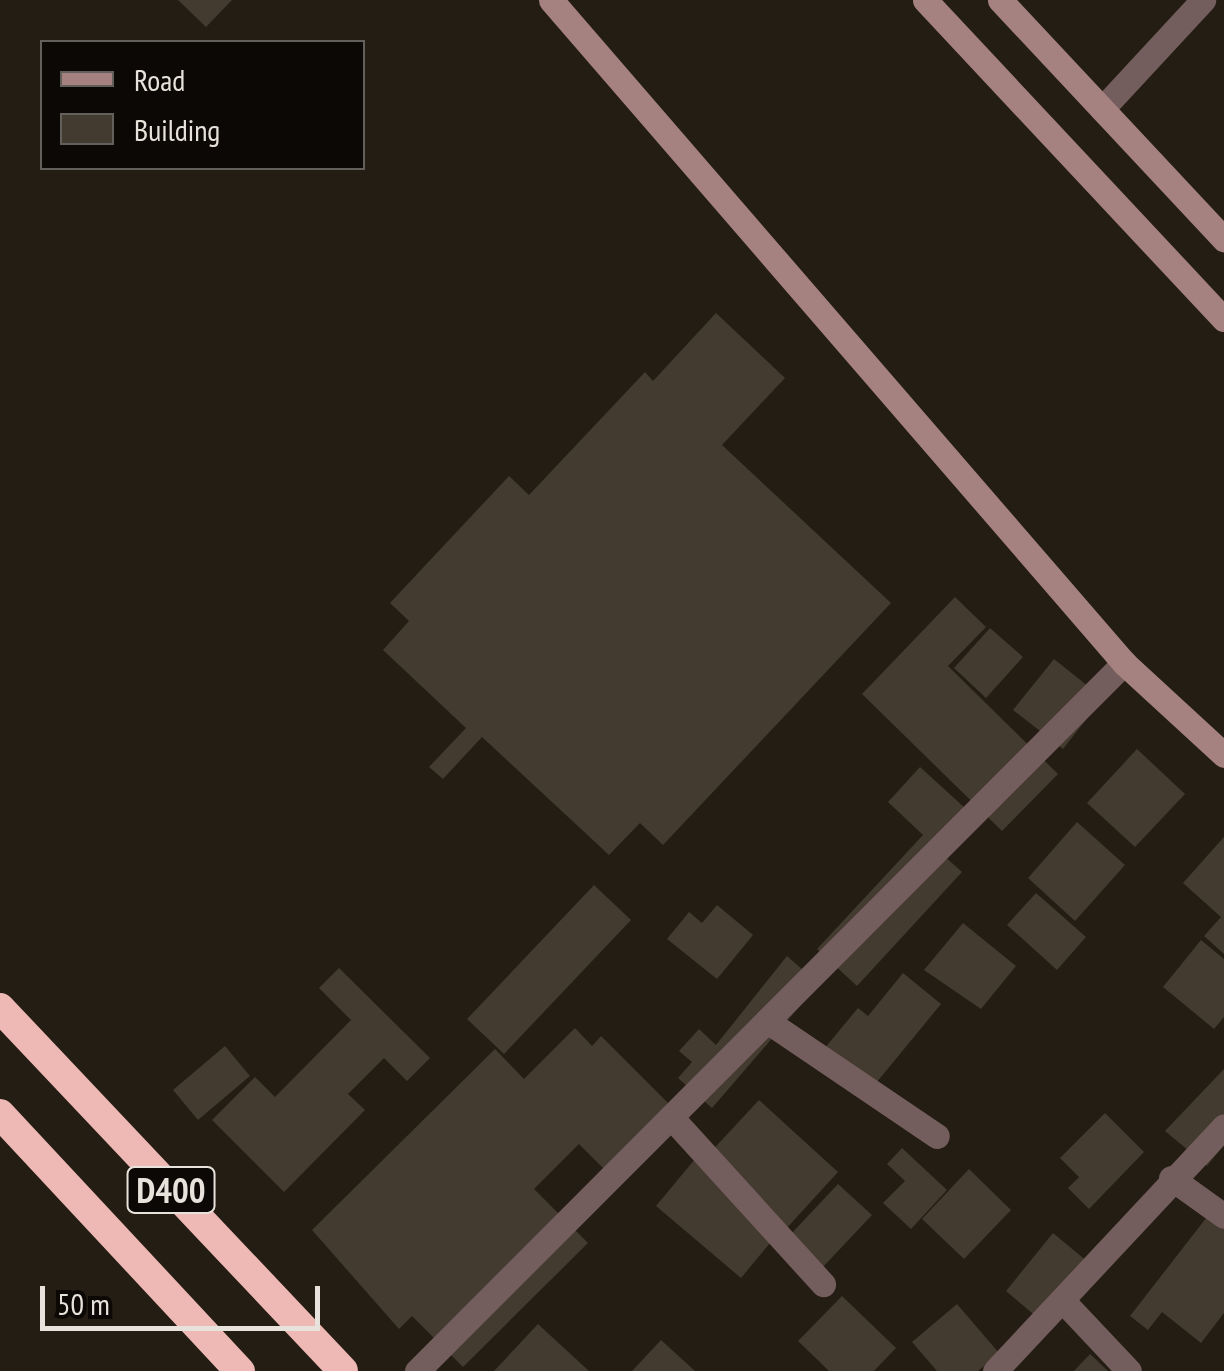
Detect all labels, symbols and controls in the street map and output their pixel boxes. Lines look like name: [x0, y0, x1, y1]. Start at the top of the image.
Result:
legend: [40, 40, 365, 170]
text: Road: [134, 60, 185, 99]
text: Building: [134, 110, 220, 149]
road number: D400: [126, 1160, 216, 1220]
scale bar: [45, 1266, 325, 1328]
text: 50 m: [57, 1284, 110, 1323]

